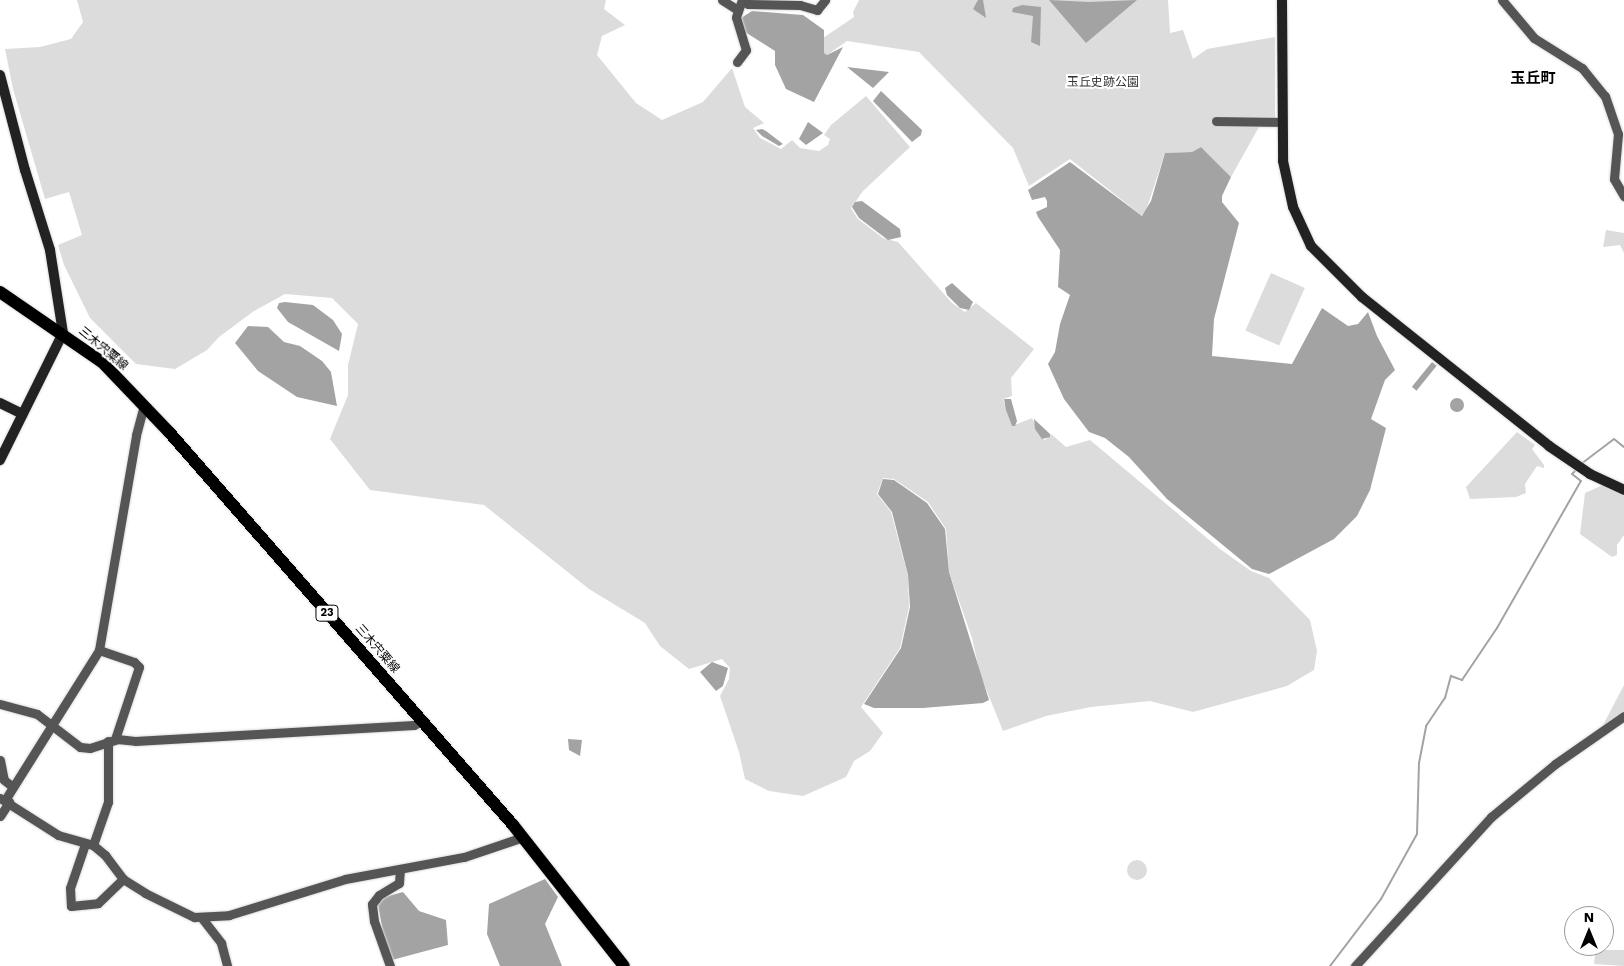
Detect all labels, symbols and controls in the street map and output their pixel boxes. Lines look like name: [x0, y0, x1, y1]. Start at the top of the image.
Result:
district label: 玉丘町: [1511, 70, 1555, 88]
park label: 玉丘史跡公園: [1067, 76, 1139, 90]
street label: 三木宍粟線: [75, 324, 131, 374]
road number: 23: [314, 604, 340, 622]
street label: 三木宍粟線: [352, 622, 402, 676]
north arrow: [1564, 906, 1614, 956]
text: N: [1584, 909, 1594, 925]

